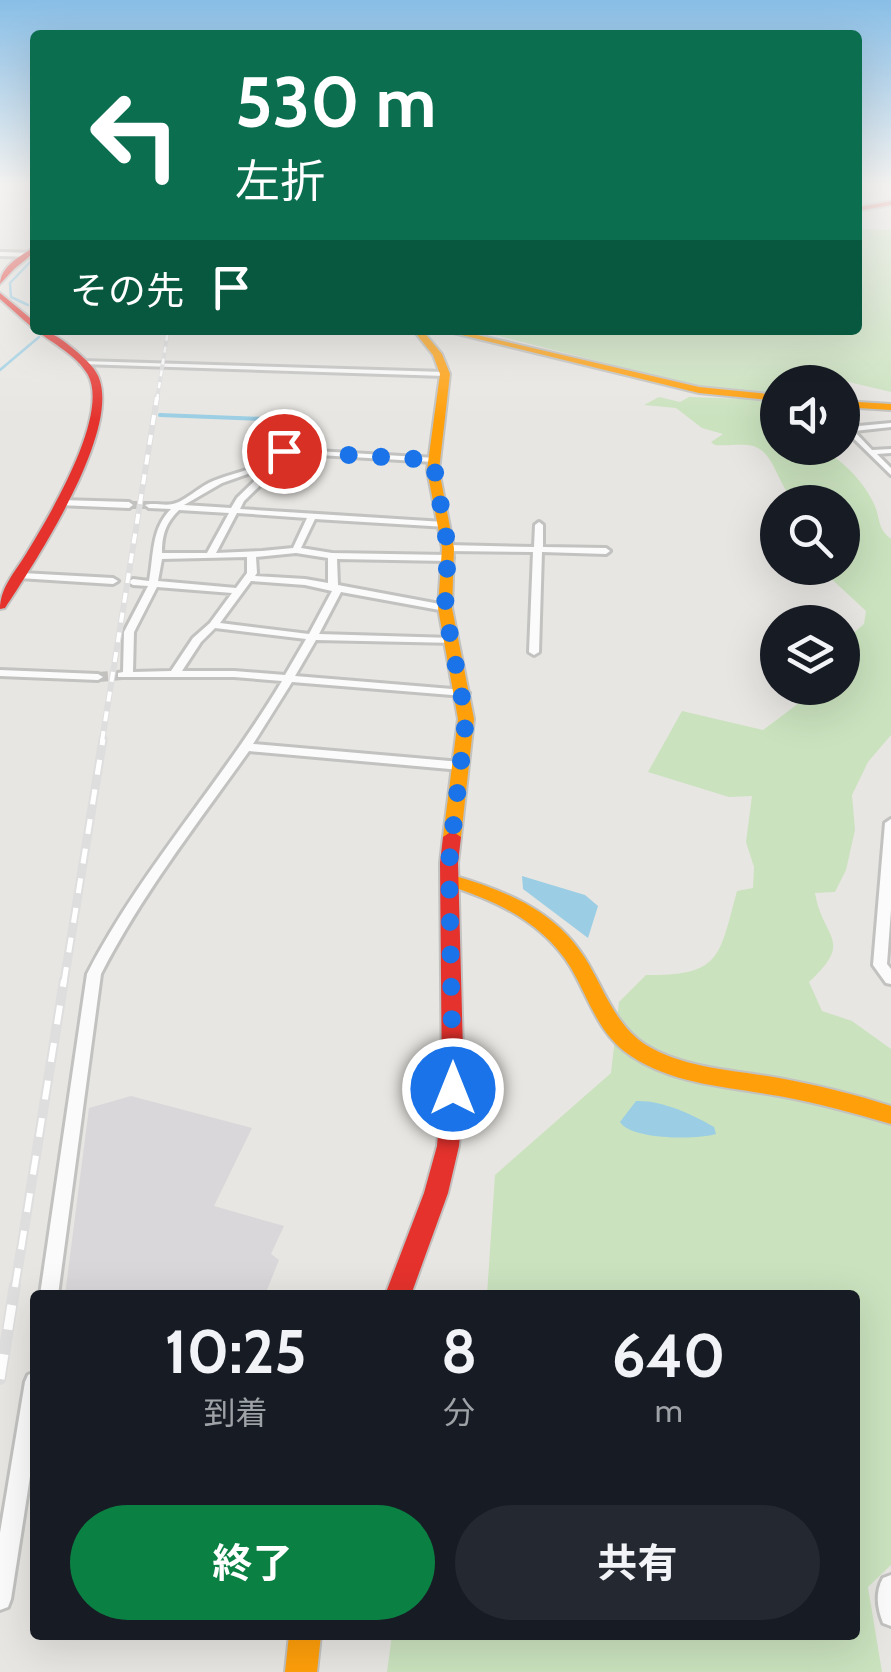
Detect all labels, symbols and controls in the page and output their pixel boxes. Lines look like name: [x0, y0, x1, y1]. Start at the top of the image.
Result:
text: 530 m: [235, 59, 436, 145]
icon: left: [70, 70, 200, 200]
text: 左折: [235, 154, 325, 208]
icon: arrive: [204, 260, 259, 315]
text: その先: [70, 267, 184, 314]
map controls: [760, 365, 860, 705]
button: sound: [760, 365, 860, 465]
pin: [242, 409, 327, 494]
icon: arrive: [257, 424, 312, 479]
button: search: [760, 485, 860, 585]
button: layers: [760, 605, 860, 705]
position arrow: [401, 1037, 505, 1141]
text: 10:25: [165, 1315, 306, 1388]
text: 8: [441, 1315, 477, 1388]
text: 640: [612, 1319, 725, 1392]
text: m: [655, 1391, 683, 1430]
text: 到着: [204, 1393, 268, 1432]
text: 分: [443, 1393, 475, 1432]
button: 終了: [70, 1505, 435, 1620]
button: 共有: [455, 1505, 820, 1620]

